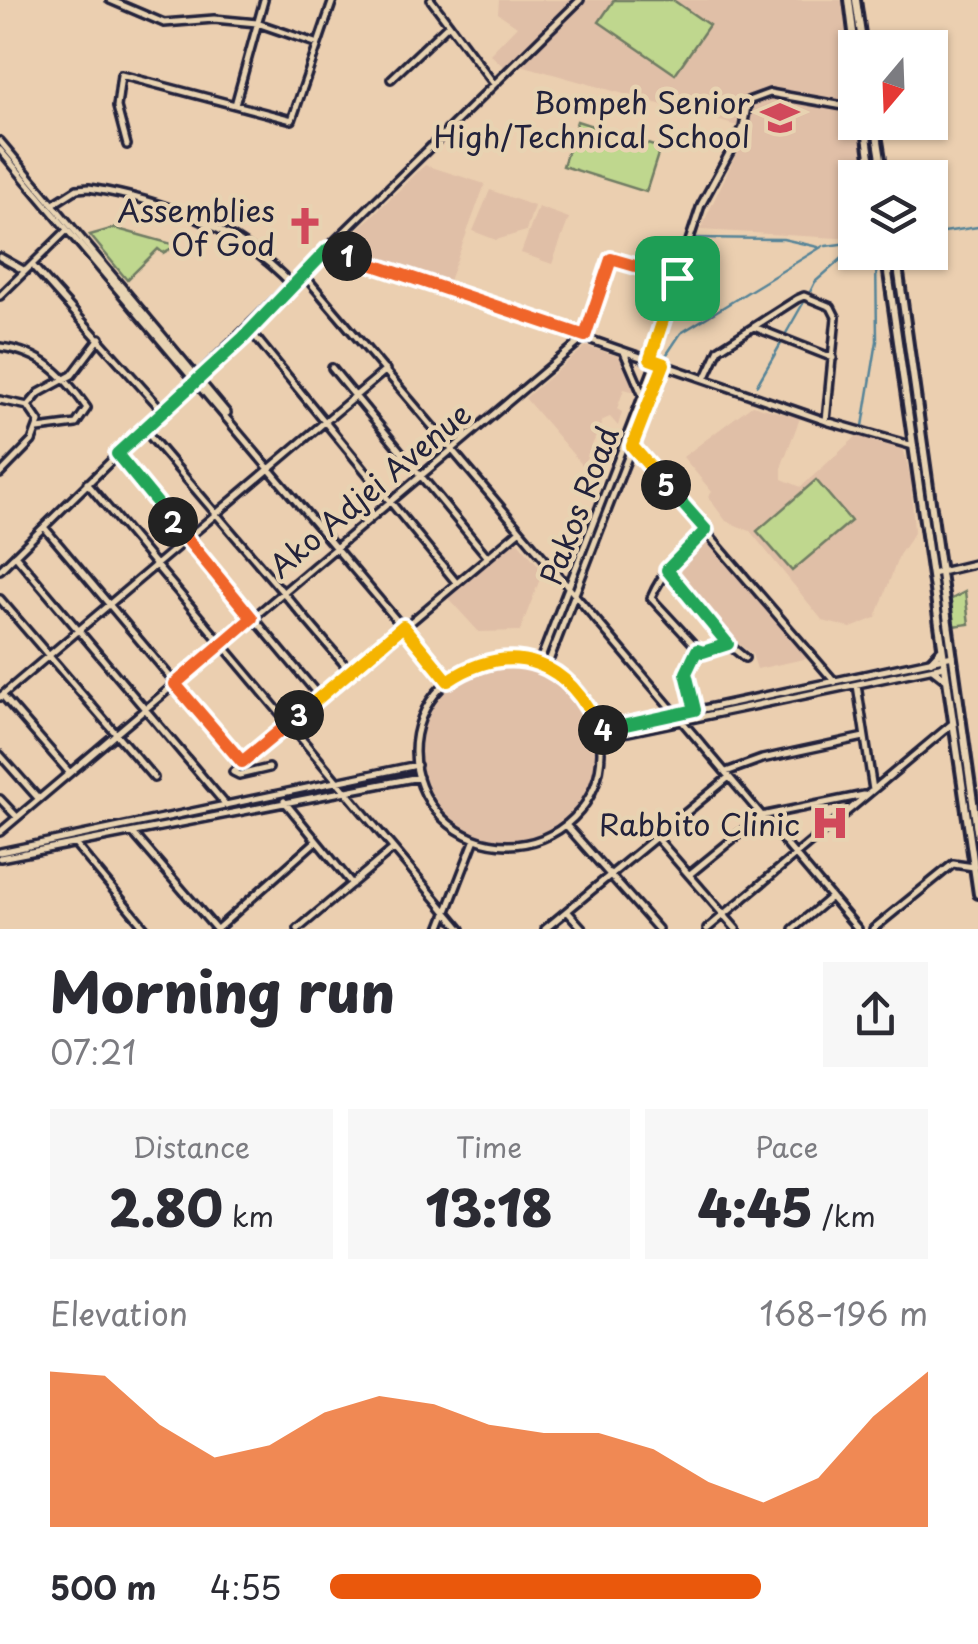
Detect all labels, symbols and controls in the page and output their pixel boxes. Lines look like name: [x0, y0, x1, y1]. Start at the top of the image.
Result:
north arrow: [838, 30, 948, 140]
map controls: [838, 30, 948, 270]
place label: Bompeh Senior High/Technical School: [434, 79, 750, 158]
school or university icon: Bompeh Senior High/Technical School: [759, 97, 801, 139]
button: layers: [838, 160, 948, 270]
place label: Assemblies Of God: [117, 187, 275, 266]
church icon: Assemblies Of God: [284, 205, 326, 247]
pin: 1: [322, 231, 372, 281]
text: 1: [340, 234, 354, 277]
pin: [635, 236, 720, 321]
icon: arrive: [650, 251, 705, 306]
street label: Ako Adjei Avenue: [258, 391, 480, 587]
street label: Pakos Road: [527, 419, 629, 591]
pin: 5: [641, 460, 691, 510]
text: 5: [657, 463, 675, 506]
pin: 2: [148, 497, 198, 547]
text: 2: [163, 500, 183, 543]
pin: 3: [274, 690, 324, 740]
text: 3: [290, 693, 308, 736]
pin: 4: [578, 705, 628, 755]
text: 4: [593, 708, 613, 751]
place label: Rabbito Clinic: [599, 801, 800, 846]
hospital icon: Rabbito Clinic: [809, 802, 851, 844]
text: Morning run: [50, 949, 395, 1032]
button: share: [823, 962, 928, 1067]
text: 07:21: [50, 1028, 136, 1076]
text: Distance: [133, 1125, 250, 1168]
text: Time: [456, 1125, 522, 1168]
text: Pace: [755, 1125, 818, 1168]
text: 2.80: [109, 1168, 223, 1244]
text: 13:18: [425, 1168, 553, 1244]
text: 4:45: [698, 1168, 813, 1244]
text: km: [223, 1194, 274, 1237]
text: /km: [813, 1194, 876, 1237]
text: Elevation: [50, 1289, 188, 1337]
text: 168–196 m: [759, 1289, 928, 1337]
text: 500 m: [50, 1563, 156, 1611]
text: 4:55: [210, 1563, 281, 1611]

